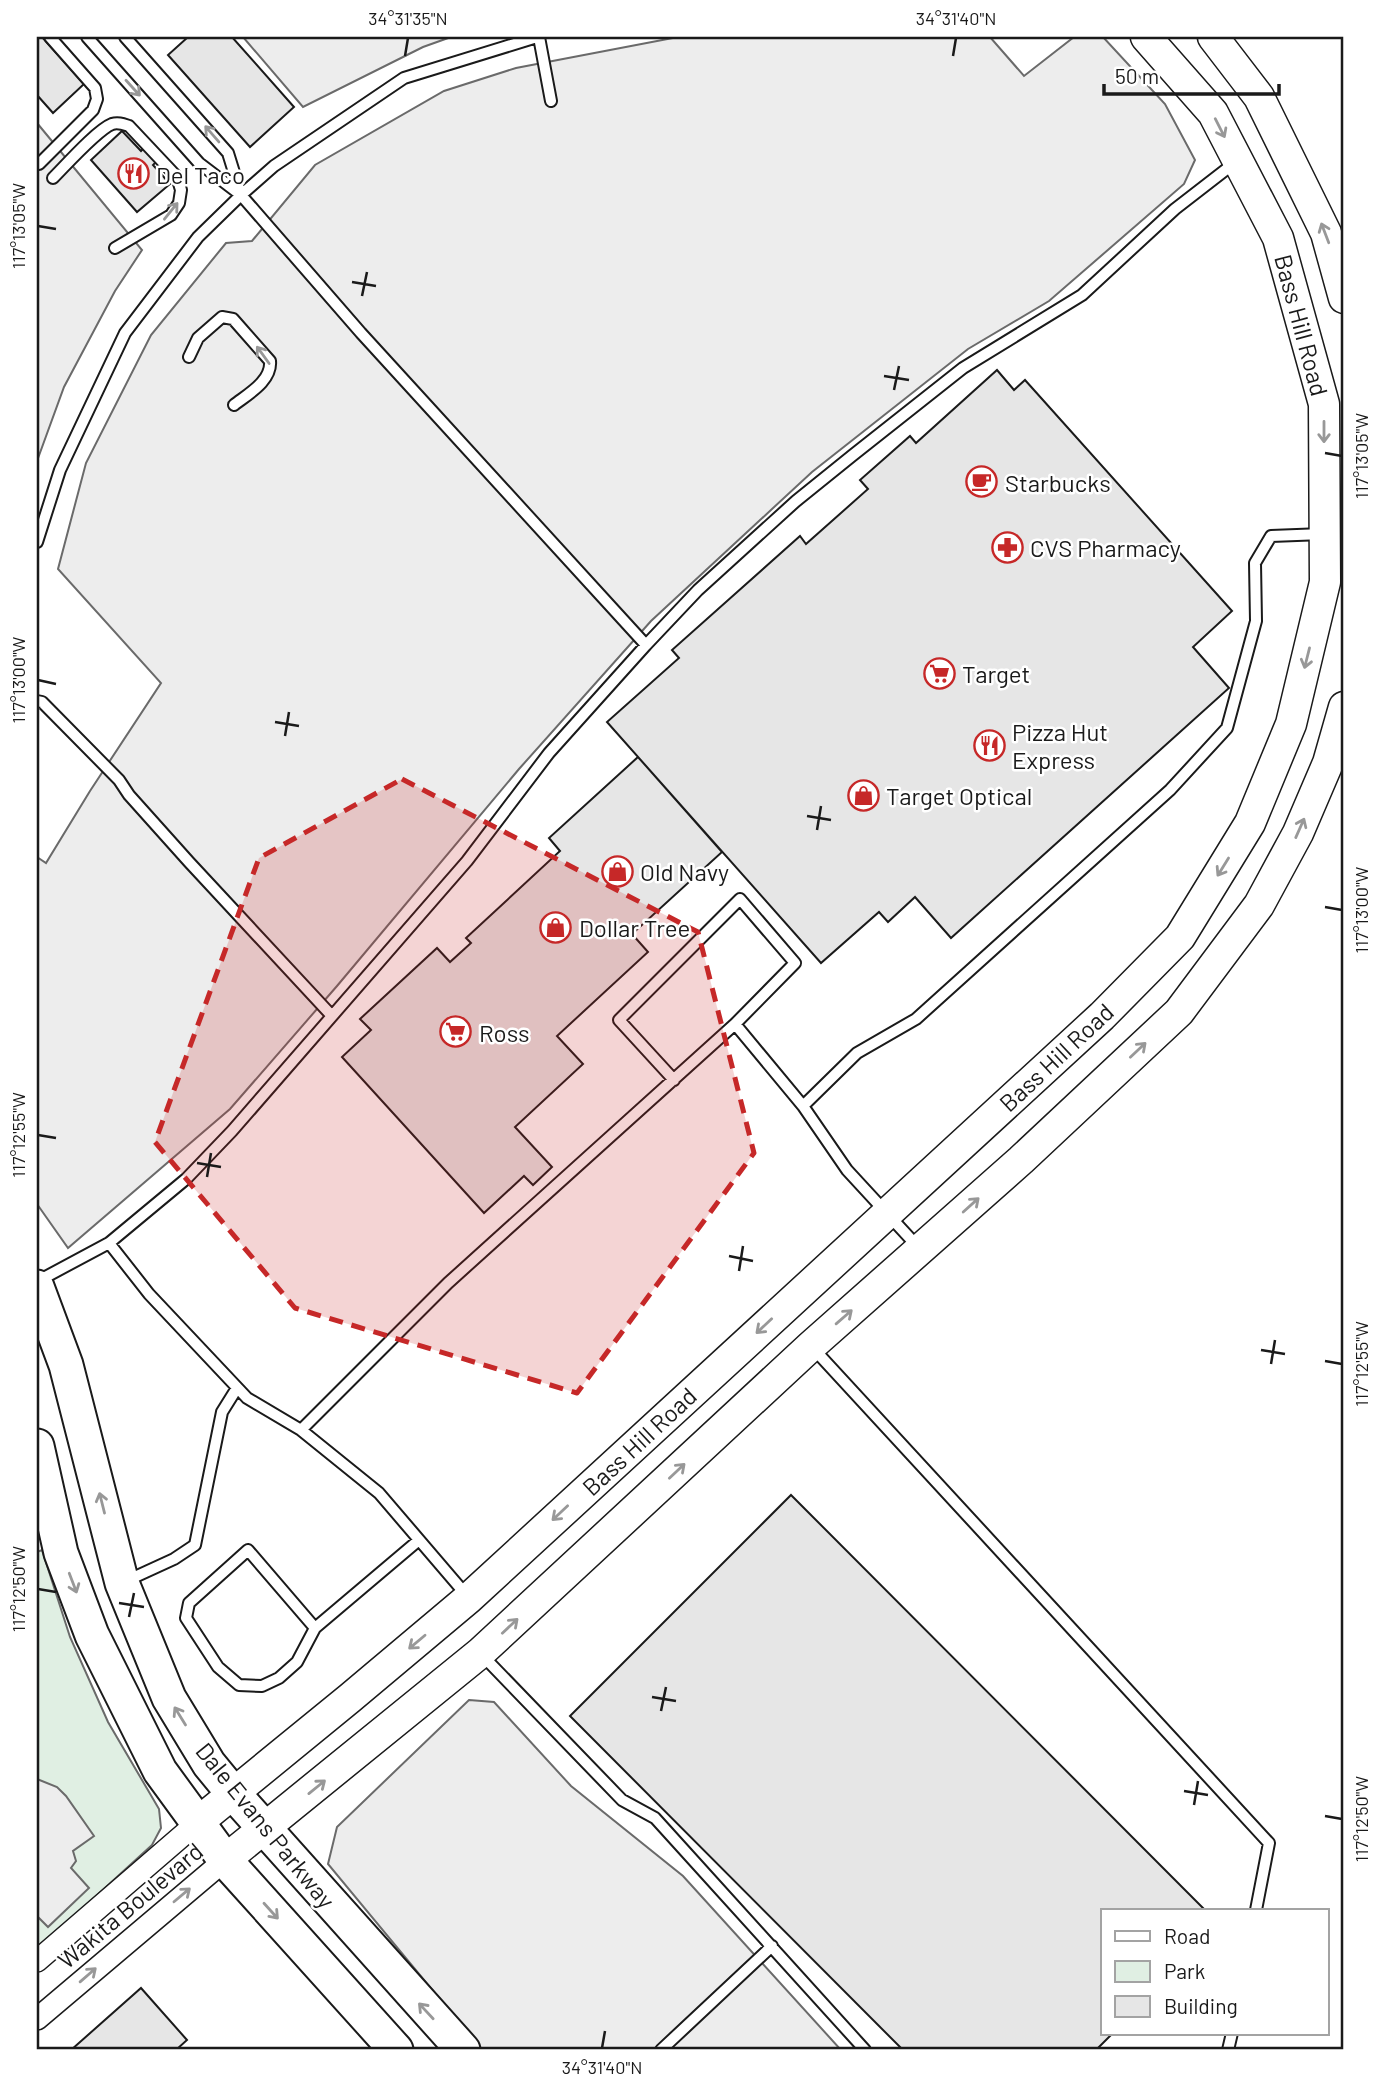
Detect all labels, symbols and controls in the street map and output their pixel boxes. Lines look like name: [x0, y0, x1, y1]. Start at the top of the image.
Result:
text: 34°31'35"N: [368, 7, 448, 29]
text: 34°31'40"N: [916, 7, 996, 29]
scale bar: [1104, 52, 1280, 96]
text: 50 m: [1115, 63, 1159, 88]
one-way arrow: [124, 79, 141, 96]
one-way arrow: [1213, 117, 1227, 137]
one-way arrow: [204, 126, 220, 144]
restaurant icon: Del Taco: [116, 157, 150, 191]
place label: Del Taco: [156, 160, 245, 189]
text: 117°13'05"W: [7, 183, 29, 269]
one-way arrow: [164, 203, 179, 221]
one-way arrow: [1318, 223, 1330, 244]
street label: Bass Hill Road: [1269, 251, 1335, 399]
one-way arrow: [256, 346, 270, 365]
text: 117°13'05"W: [1350, 413, 1372, 499]
one-way arrow: [1317, 421, 1331, 444]
cafe icon: Starbucks: [965, 465, 999, 499]
place label: Starbucks: [1005, 468, 1111, 497]
pharmacy icon: CVS Pharmacy: [990, 530, 1024, 564]
place label: CVS Pharmacy: [1030, 533, 1181, 562]
text: 117°13'00"W: [7, 636, 29, 723]
one-way arrow: [1300, 646, 1313, 669]
supermarket icon: Target: [922, 656, 956, 690]
place label: Target: [962, 659, 1030, 688]
place label: Pizza Hut Express: [1012, 717, 1108, 774]
restaurant icon: Pizza Hut Express: [972, 728, 1006, 762]
shop icon: Target Optical: [846, 778, 880, 812]
place label: Target Optical: [886, 781, 1032, 810]
one-way arrow: [1294, 818, 1307, 839]
shop icon: Old Navy: [600, 854, 634, 888]
place label: Old Navy: [640, 857, 729, 886]
one-way arrow: [1215, 857, 1229, 877]
text: 117°13'00"W: [1350, 866, 1372, 953]
shop icon: Dollar Tree: [539, 910, 573, 944]
place label: Dollar Tree: [579, 913, 690, 942]
street label: Bass Hill Road: [993, 997, 1119, 1117]
supermarket icon: Ross: [439, 1015, 473, 1049]
place label: Ross: [479, 1018, 529, 1047]
one-way arrow: [1129, 1042, 1147, 1058]
text: 117°12'55"W: [7, 1092, 29, 1178]
one-way arrow: [962, 1196, 979, 1213]
one-way arrow: [835, 1309, 853, 1325]
one-way arrow: [756, 1317, 773, 1334]
text: 117°12'55"W: [1350, 1321, 1372, 1407]
street label: Bass Hill Road: [576, 1381, 702, 1501]
one-way arrow: [668, 1462, 685, 1479]
one-way arrow: [95, 1492, 108, 1515]
one-way arrow: [551, 1505, 569, 1521]
text: 117°12'50"W: [7, 1546, 29, 1632]
one-way arrow: [67, 1571, 80, 1593]
one-way arrow: [501, 1617, 518, 1634]
one-way arrow: [408, 1634, 426, 1650]
one-way arrow: [173, 1706, 187, 1726]
street label: Dale Evans Parkway: [190, 1736, 342, 1914]
text: 117°12'50"W: [1350, 1776, 1372, 1862]
one-way arrow: [308, 1780, 326, 1796]
street label: Wakita Boulevard: [52, 1836, 208, 1974]
one-way arrow: [173, 1888, 191, 1903]
one-way arrow: [263, 1902, 279, 1920]
legend: [1101, 1909, 1328, 2035]
text: Road: [1164, 1923, 1210, 1948]
text: Park: [1164, 1958, 1205, 1983]
one-way arrow: [79, 1967, 97, 1983]
text: Building: [1164, 1993, 1238, 2018]
one-way arrow: [418, 2003, 435, 2020]
text: 34°31'40"N: [562, 2056, 642, 2078]

